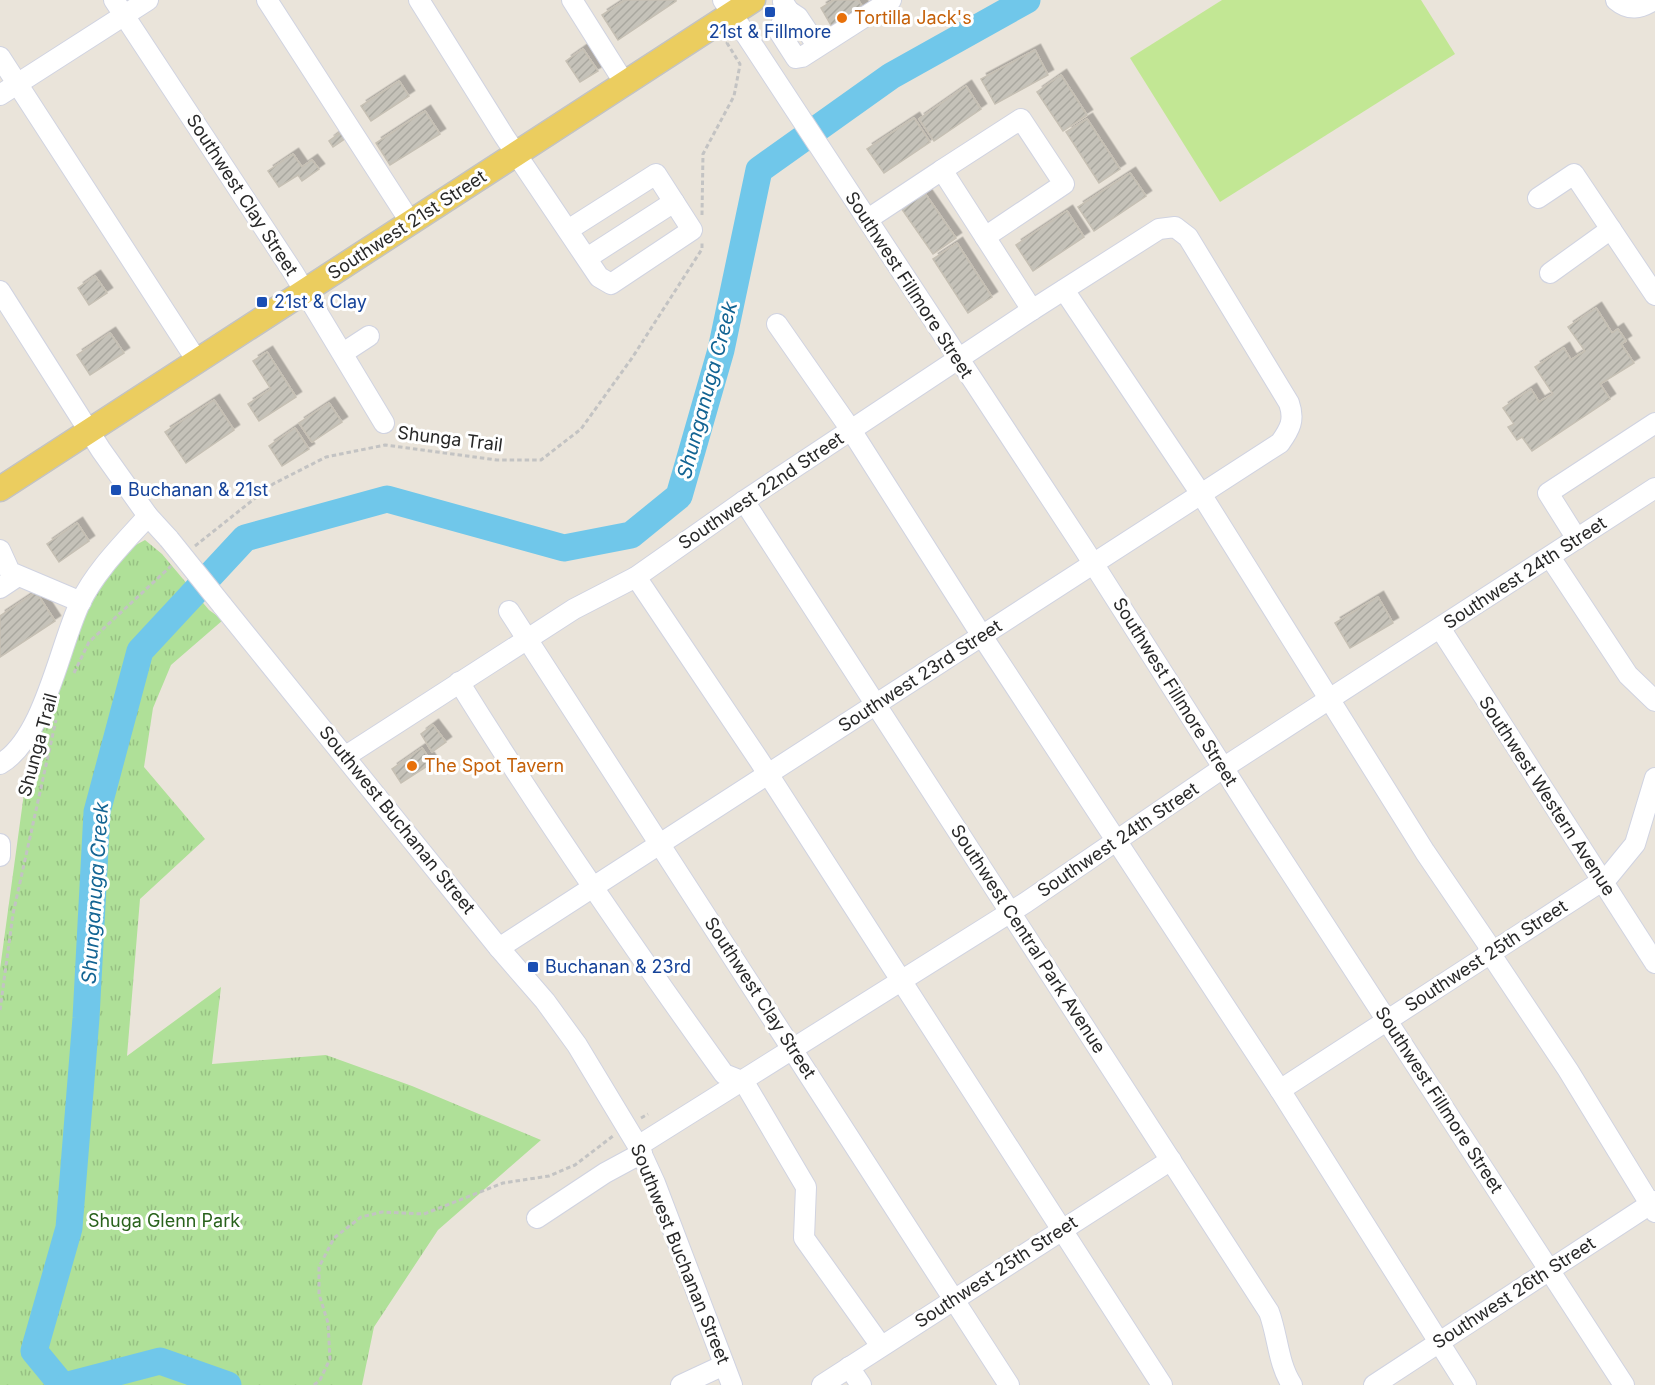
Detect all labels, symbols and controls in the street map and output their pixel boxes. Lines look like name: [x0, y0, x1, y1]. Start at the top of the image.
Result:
marker: 21st & Fillmore: [763, 5, 777, 19]
place label: Tortilla Jack's: [854, 7, 972, 28]
marker: Tortilla Jack's: [835, 11, 849, 25]
place label: 21st & Fillmore: [709, 21, 831, 42]
street label: Southwest Clay Street: [182, 110, 303, 279]
street label: Southwest 21st Street: [324, 165, 490, 284]
street label: Southwest Fillmore Street: [841, 188, 978, 382]
place label: 21st & Clay: [274, 291, 367, 312]
marker: 21st & Clay: [255, 295, 269, 309]
water label: Shunganuga Creek: [672, 298, 742, 481]
street label: Shunga Trail: [396, 422, 504, 455]
street label: Southwest 22nd Street: [674, 427, 847, 554]
place label: Buchanan & 21st: [128, 479, 268, 500]
marker: Buchanan & 21st: [109, 483, 123, 497]
street label: Southwest 24th Street: [1440, 512, 1610, 633]
street label: Southwest Fillmore Street: [1109, 594, 1242, 790]
street label: Southwest 23rd Street: [834, 615, 1005, 736]
street label: Shunga Trail: [14, 691, 61, 799]
street label: Southwest Western Avenue: [1475, 692, 1620, 900]
street label: Southwest Buchanan Street: [315, 722, 480, 918]
place label: The Spot Tavern: [424, 755, 564, 776]
marker: The Spot Tavern: [405, 759, 419, 773]
street label: Southwest 24th Street: [1033, 778, 1202, 901]
water label: Shunganuga Creek: [77, 800, 113, 985]
street label: Southwest Central Park Avenue: [947, 821, 1110, 1057]
street label: Southwest 25th Street: [1401, 895, 1571, 1016]
street label: Southwest Clay Street: [700, 913, 821, 1082]
place label: Buchanan & 23rd: [545, 956, 691, 977]
marker: Buchanan & 23rd: [526, 960, 540, 974]
street label: Southwest Fillmore Street: [1371, 1003, 1508, 1197]
street label: Southwest Buchanan Street: [627, 1141, 734, 1367]
park label: Shuga Glenn Park: [88, 1210, 240, 1231]
street label: Southwest 25th Street: [911, 1211, 1081, 1332]
street label: Southwest 26th Street: [1429, 1232, 1599, 1353]

